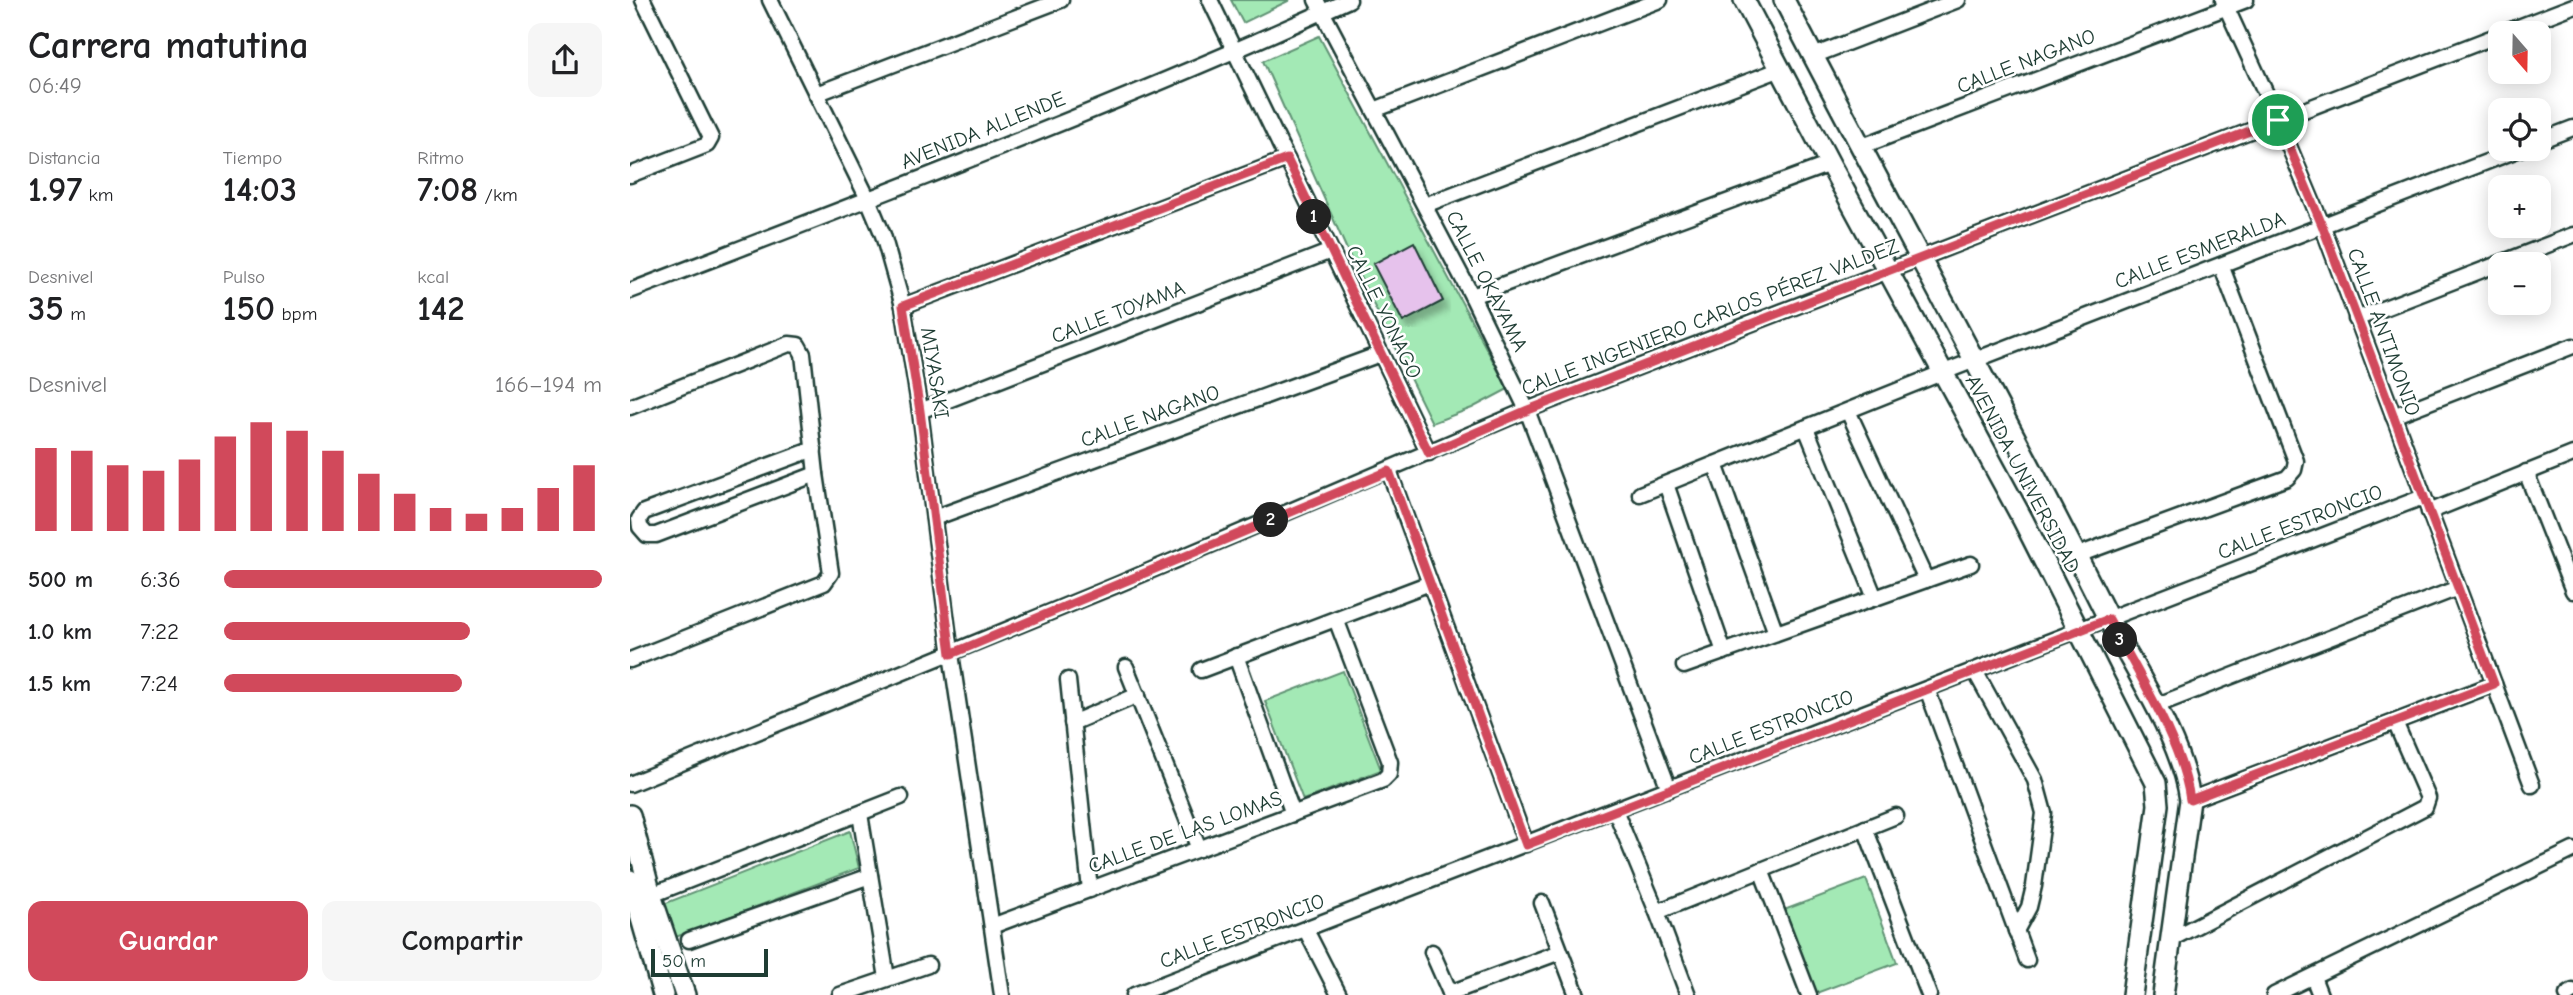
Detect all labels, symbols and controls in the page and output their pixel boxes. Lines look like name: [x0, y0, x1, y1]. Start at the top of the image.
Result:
north arrow: [2488, 21, 2552, 84]
map controls: [2488, 21, 2551, 315]
button: share: [528, 23, 602, 97]
text: Carrera matutina: [28, 24, 309, 68]
street label: CALLE NAGANO: [1953, 24, 2099, 98]
text: 06:49: [28, 72, 82, 99]
street label: AVENIDA ALLENDE: [897, 86, 1069, 174]
pin: [2248, 90, 2308, 150]
button: locate: [2488, 98, 2551, 161]
icon: arrive: [2259, 101, 2297, 139]
text: Distancia: [28, 147, 101, 169]
text: Tiempo: [223, 147, 282, 169]
text: Ritmo: [417, 147, 464, 169]
text: 1.97: [28, 169, 82, 210]
text: 14:03: [223, 169, 297, 210]
text: 7:08: [417, 169, 478, 210]
button: +: [2488, 175, 2551, 238]
text: km: [82, 184, 113, 206]
text: /km: [478, 184, 518, 206]
pin: 1: [1296, 200, 1332, 234]
text: 1: [1310, 205, 1317, 227]
street label: CALLE ESMERALDA: [2111, 206, 2289, 294]
street label: CALLE OKAYAMA: [1441, 207, 1533, 355]
street label: CALLE INGENIERO CARLOS PÉREZ VALDEZ: [1518, 234, 1902, 400]
street label: CALLE YONAGO: [1341, 241, 1427, 383]
street label: CALLE ANTIMONIO: [2342, 245, 2426, 419]
button: −: [2488, 252, 2551, 315]
text: Desnivel: [28, 266, 93, 288]
text: Pulso: [223, 266, 265, 288]
text: kcal: [417, 266, 449, 288]
street label: CALLE TOYAMA: [1048, 276, 1188, 348]
text: 35: [28, 288, 64, 329]
text: 150: [223, 288, 275, 329]
text: 142: [417, 288, 465, 329]
text: m: [64, 303, 86, 325]
text: bpm: [275, 303, 317, 325]
street label: MIYASAKI: [916, 326, 954, 420]
text: Desnivel: [28, 371, 107, 398]
text: 166–194 m: [495, 371, 602, 398]
street label: AVENIDA UNIVERSIDAD: [1961, 371, 2085, 577]
street label: CALLE NAGANO: [1077, 380, 1223, 452]
street label: CALLE ESTRONCIO: [2214, 479, 2386, 565]
pin: 2: [1254, 503, 1288, 538]
text: 2: [1266, 508, 1275, 530]
text: 500 m: [28, 566, 93, 593]
text: 6:36: [140, 566, 181, 593]
text: 1.0 km: [28, 618, 92, 645]
text: 7:22: [140, 618, 179, 645]
pin: 3: [2102, 622, 2138, 658]
text: 3: [2115, 628, 2124, 650]
text: 1.5 km: [28, 670, 91, 697]
text: 7:24: [140, 670, 178, 697]
street label: CALLE ESTRONCIO: [1685, 684, 1857, 770]
street label: CALLE DE LAS LOMAS: [1085, 786, 1285, 878]
street label: CALLE ESTRONCIO: [1156, 888, 1328, 974]
button: Guardar: [28, 901, 308, 981]
button: Compartir: [322, 901, 602, 981]
scale bar: [651, 946, 768, 978]
text: 50 m: [662, 950, 706, 972]

